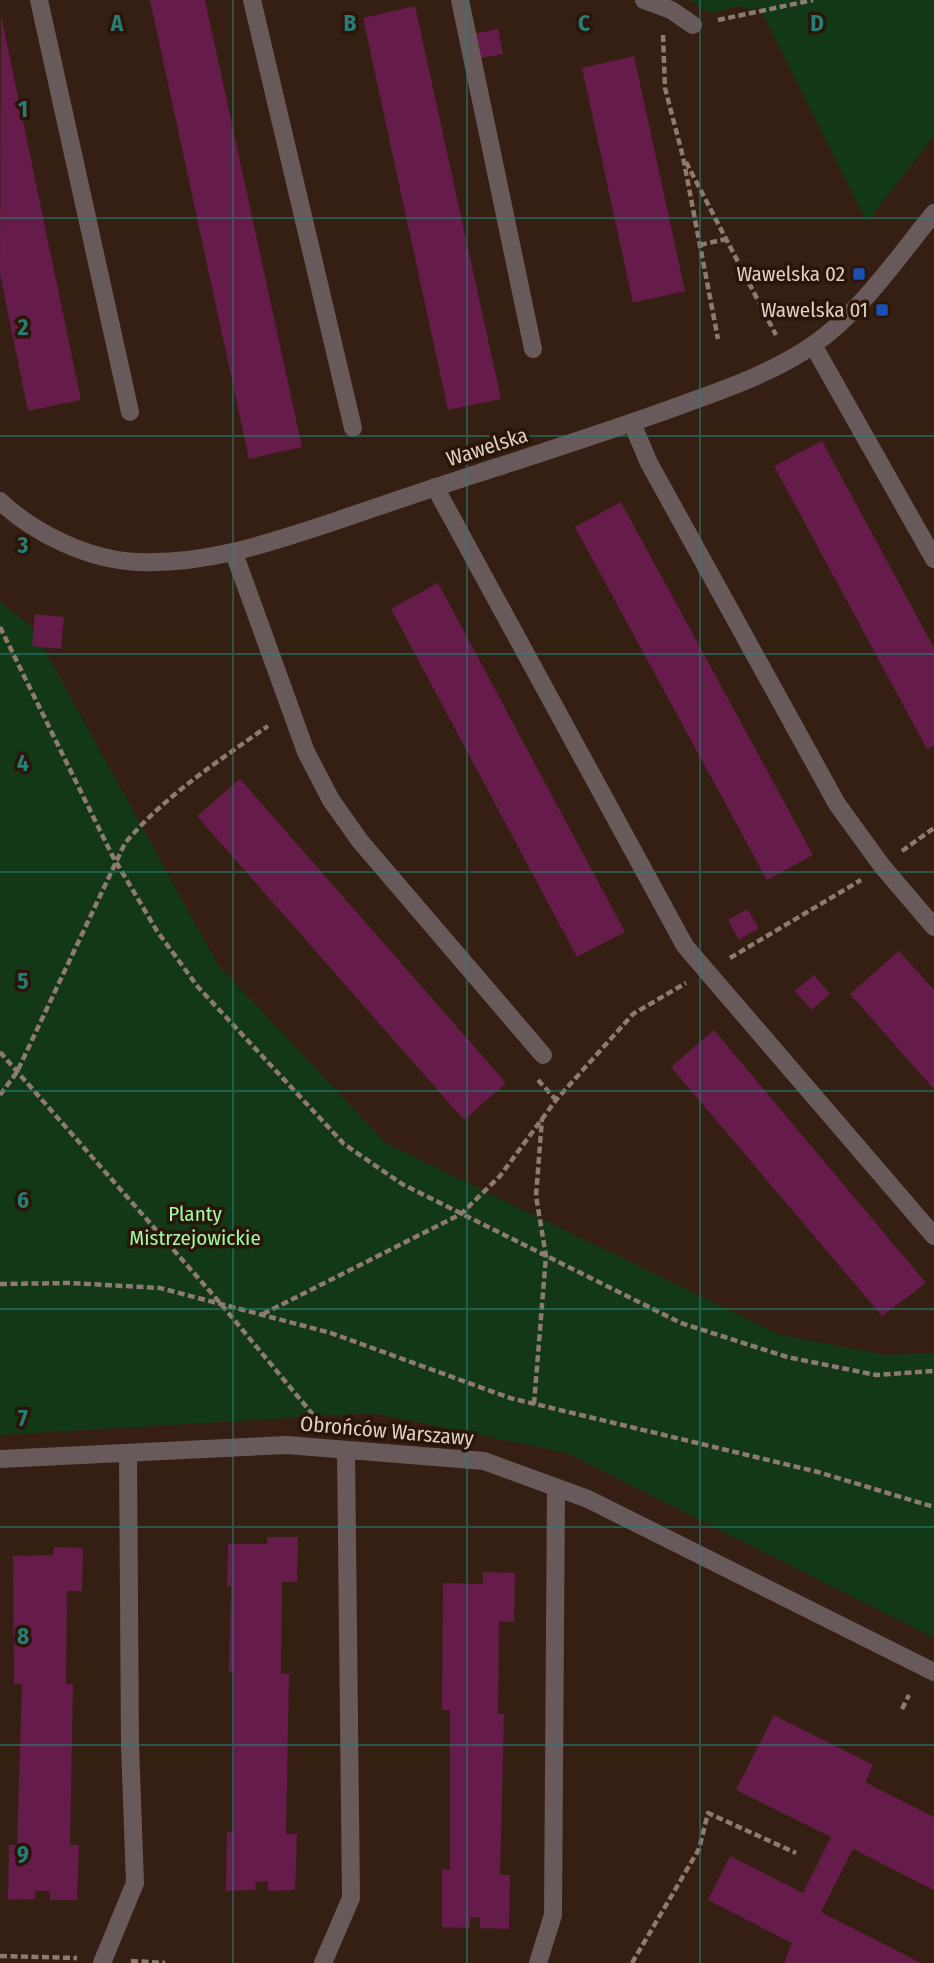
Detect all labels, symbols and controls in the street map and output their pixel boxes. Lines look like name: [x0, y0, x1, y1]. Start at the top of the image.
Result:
text: A: [110, 9, 124, 37]
text: B: [344, 9, 357, 37]
text: C: [578, 9, 590, 37]
text: D: [810, 9, 824, 37]
text: 1: [18, 95, 28, 123]
place label: Wawelska 02: [736, 261, 845, 287]
marker: Wawelska 02: [851, 266, 867, 282]
place label: Wawelska 01: [761, 297, 868, 323]
marker: Wawelska 01: [874, 302, 890, 318]
text: 2: [17, 313, 29, 341]
street label: Wawelska: [443, 422, 531, 472]
text: 3: [17, 531, 29, 559]
text: 4: [17, 749, 29, 777]
text: 5: [17, 967, 29, 995]
text: 6: [17, 1186, 29, 1214]
park label: Planty Mistrzejowickie: [129, 1201, 261, 1251]
text: 7: [18, 1404, 28, 1432]
street label: Obrońców Warszawy: [299, 1410, 476, 1452]
text: 8: [17, 1622, 29, 1650]
text: 9: [17, 1840, 29, 1868]

